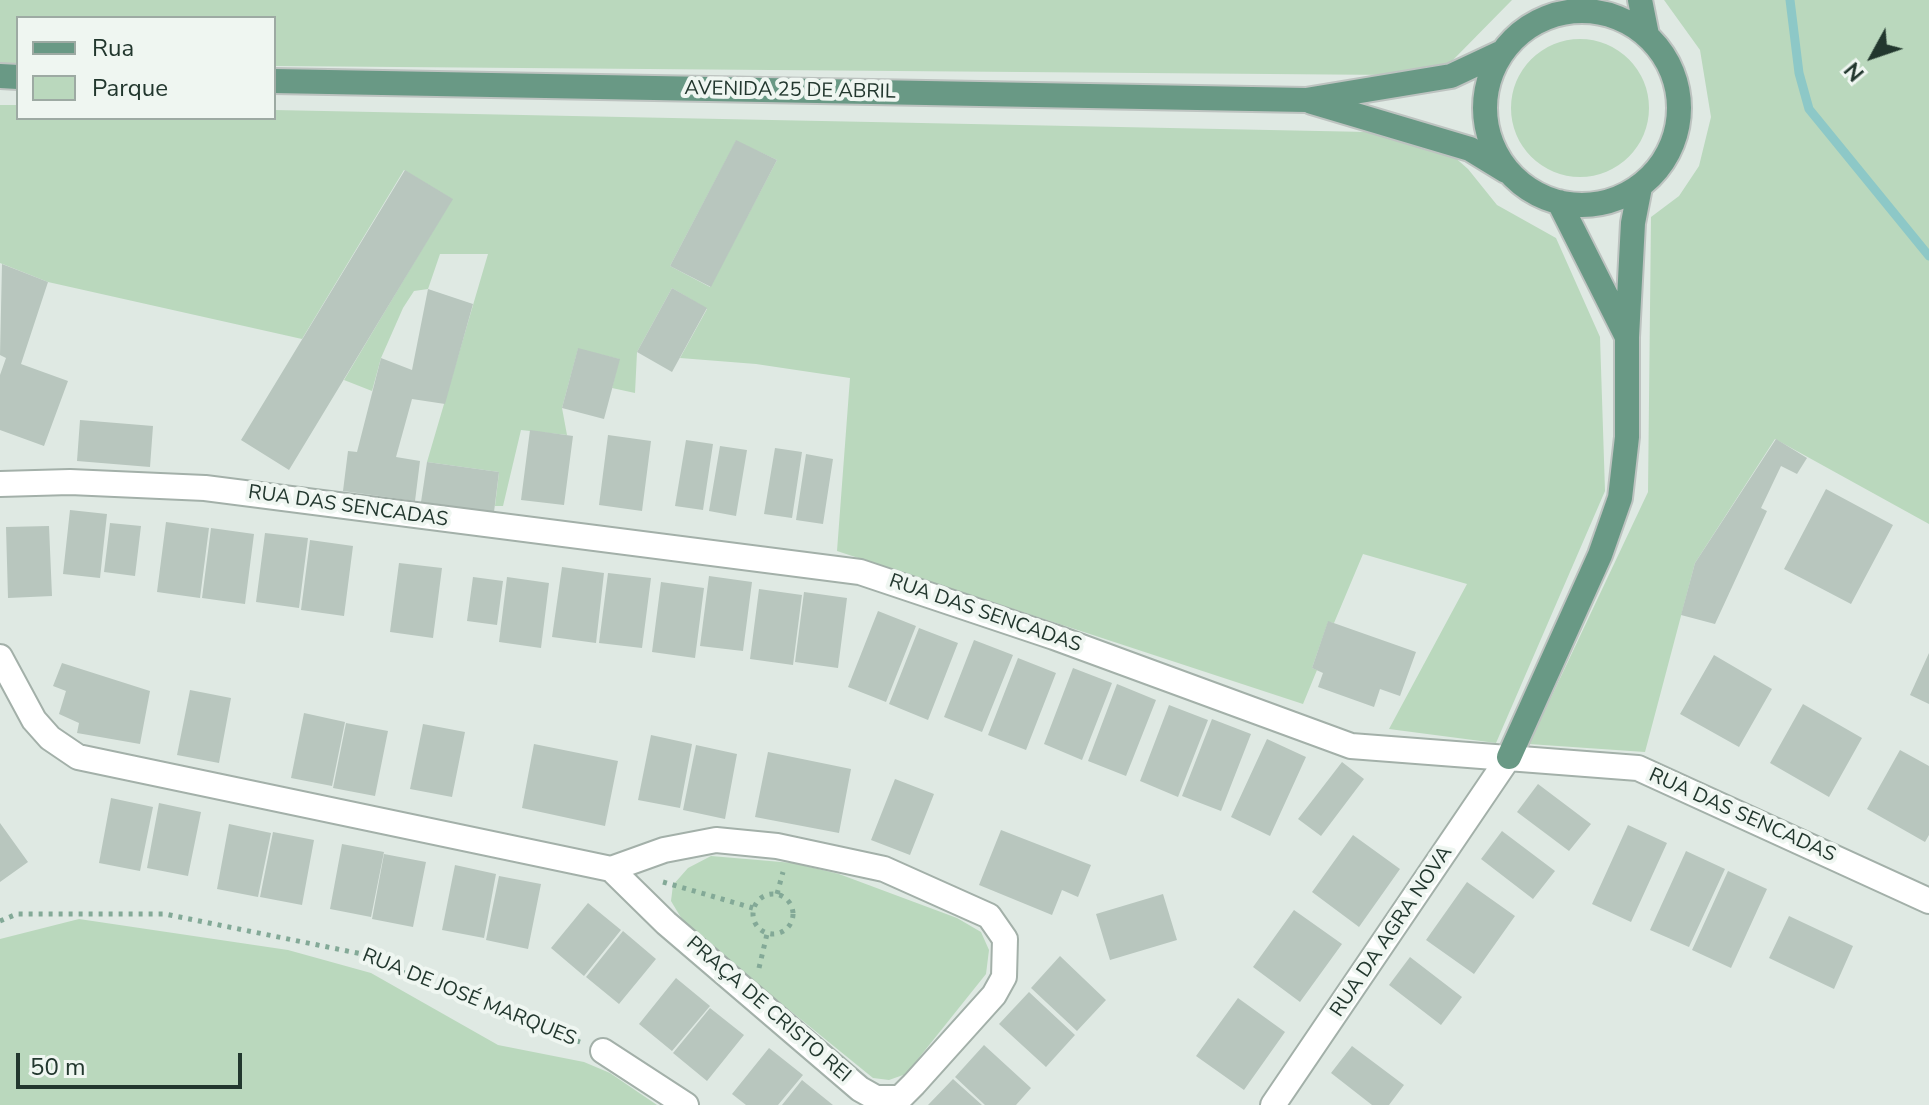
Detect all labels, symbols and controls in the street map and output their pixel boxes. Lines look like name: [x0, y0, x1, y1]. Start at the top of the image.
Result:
legend: [16, 16, 276, 120]
north arrow: [1833, 16, 1913, 96]
text: Rua: [92, 32, 134, 64]
text: N: [1838, 55, 1871, 87]
text: Parque: [92, 72, 168, 104]
street label: AVENIDA 25 DE ABRIL: [684, 77, 896, 105]
street label: RUA DAS SENCADAS: [246, 481, 450, 533]
street label: RUA DAS SENCADAS: [886, 570, 1084, 658]
street label: RUA DAS SENCADAS: [1645, 764, 1839, 868]
street label: RUA DA AGRA NOVA: [1326, 842, 1458, 1022]
street label: PRAÇA DE CRISTO REI: [681, 932, 855, 1088]
street label: RUA DE JOSÉ MARQUES: [358, 944, 580, 1052]
scale bar: [20, 1037, 246, 1087]
text: 50 m: [30, 1051, 86, 1083]

